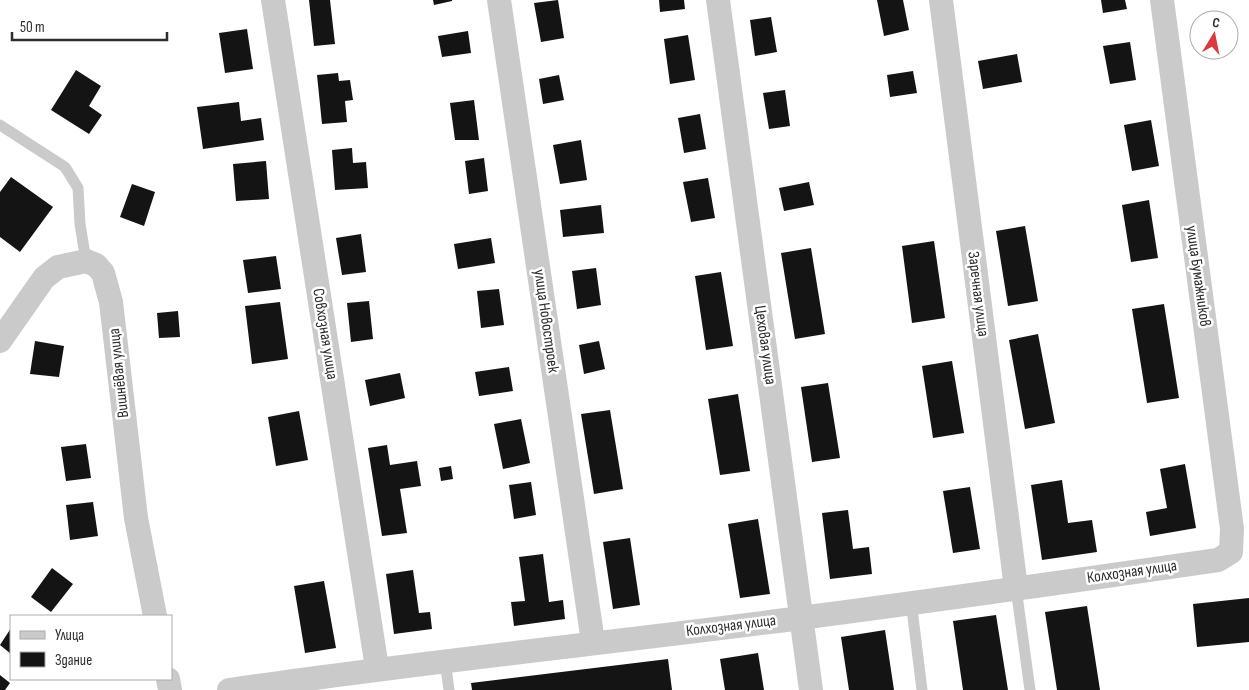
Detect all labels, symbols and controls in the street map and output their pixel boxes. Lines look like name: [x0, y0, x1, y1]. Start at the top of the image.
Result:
scale bar: [12, 10, 168, 42]
north arrow: [1189, 10, 1239, 60]
text: С: [1211, 14, 1221, 32]
text: 50 m: [20, 18, 45, 37]
street label: улица Бумажников: [1182, 224, 1214, 328]
street label: Заречная улица: [963, 250, 993, 338]
street label: улица Новостроек: [529, 268, 563, 375]
street label: Совхозная улица: [308, 287, 342, 381]
street label: Цеховая улица: [750, 304, 780, 386]
street label: Вишнёвая улица: [105, 327, 133, 419]
street label: Колхозная улица: [1086, 556, 1178, 588]
street label: Колхозная улица: [685, 611, 777, 641]
legend: [10, 615, 172, 680]
text: Улица: [55, 626, 84, 645]
text: Здание: [55, 651, 92, 670]

